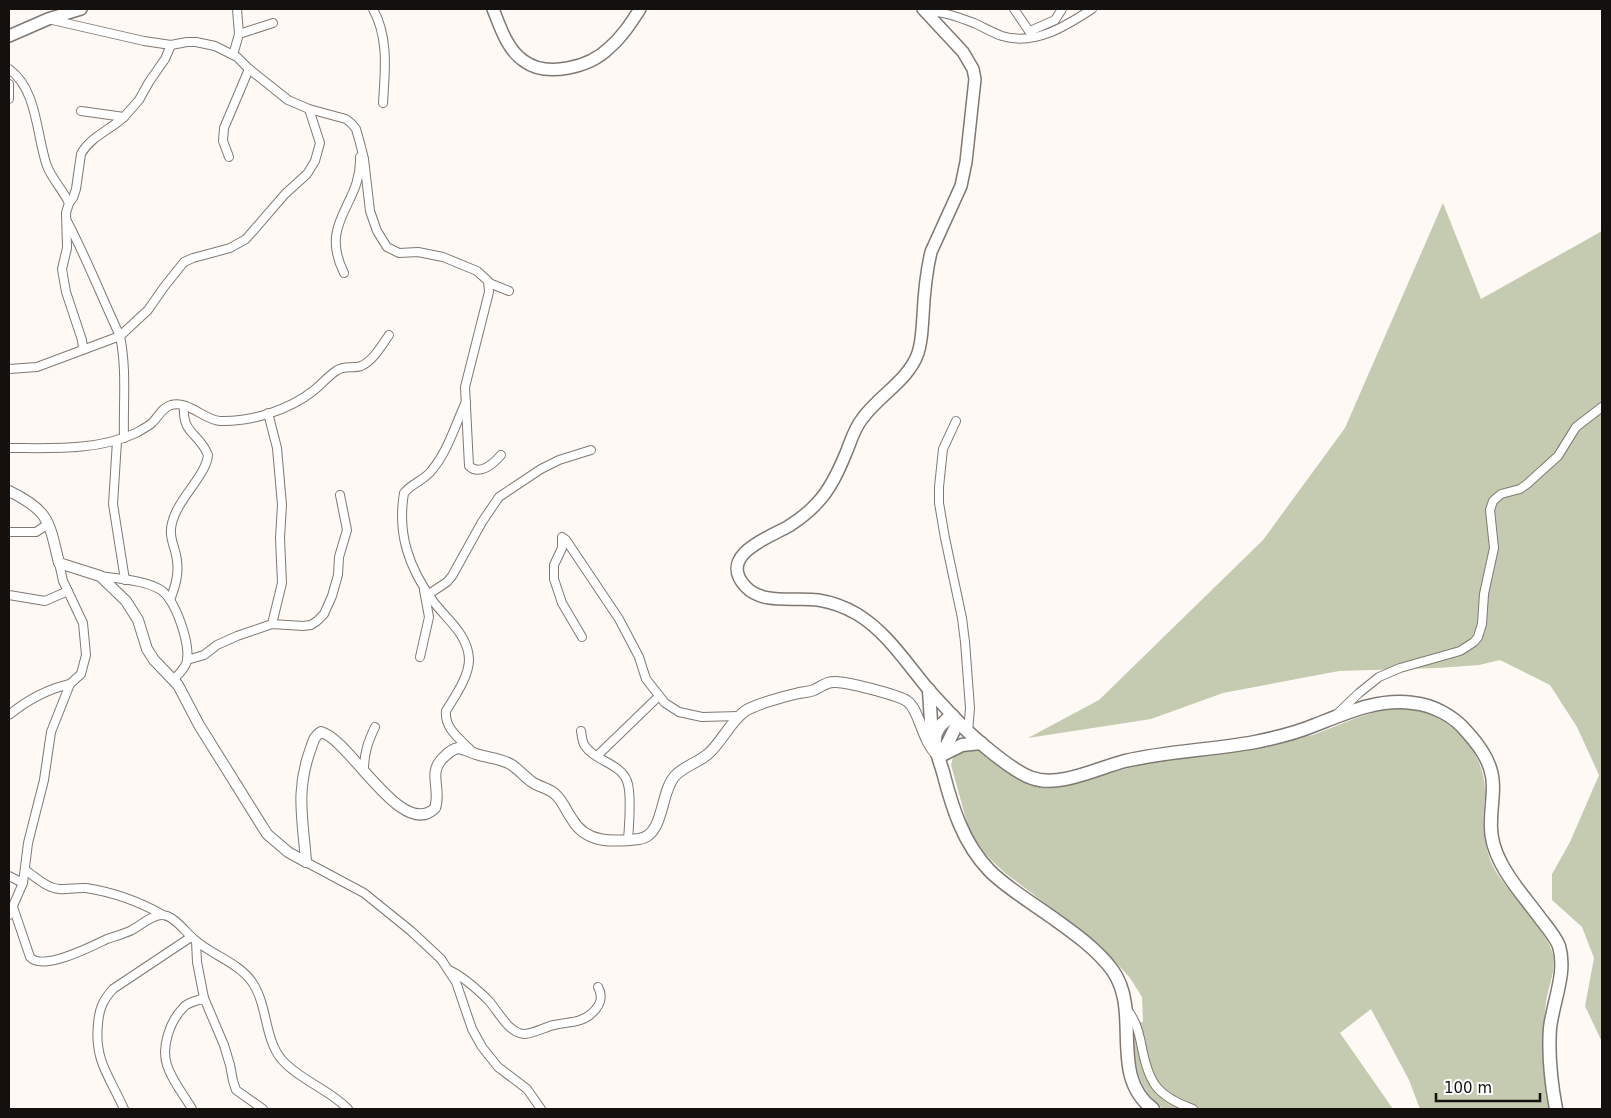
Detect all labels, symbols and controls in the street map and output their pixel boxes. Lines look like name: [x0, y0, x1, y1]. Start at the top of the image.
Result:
scale bar: [1436, 1070, 1540, 1102]
text: 100 m: [1444, 1079, 1492, 1097]

